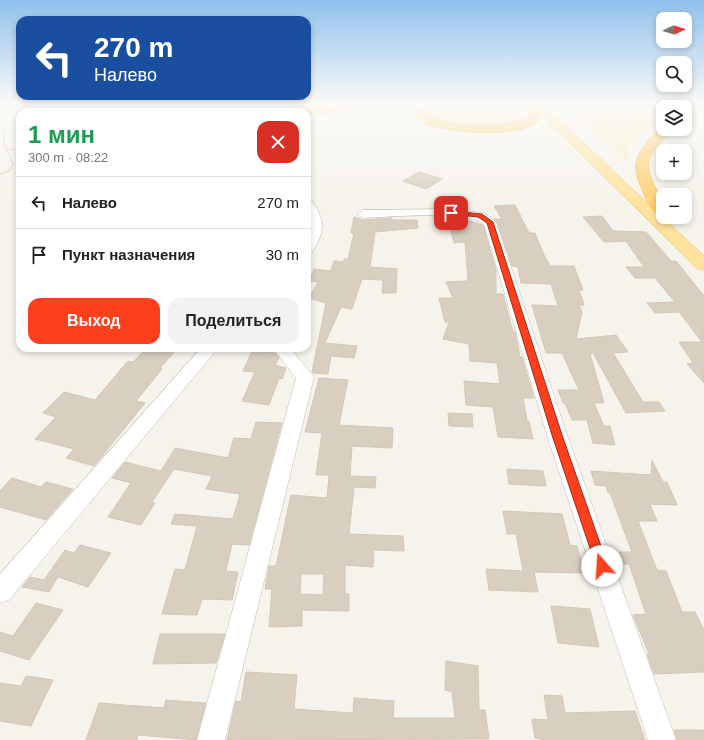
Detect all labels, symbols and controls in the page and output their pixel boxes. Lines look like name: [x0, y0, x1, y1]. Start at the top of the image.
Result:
north arrow: [656, 12, 692, 48]
map controls: [656, 12, 692, 224]
icon: left: [28, 32, 80, 84]
text: 270 m: [94, 32, 173, 63]
button: search: [656, 56, 692, 92]
text: Налево: [94, 65, 157, 85]
button: layers: [656, 100, 692, 136]
text: 1 мин: [28, 121, 95, 148]
button: close: [257, 121, 299, 163]
button: +: [656, 144, 692, 180]
text: 300 m · 08:22: [28, 150, 108, 165]
button: −: [656, 188, 692, 224]
icon: left: [28, 192, 50, 214]
text: Налево: [62, 194, 117, 211]
text: 270 m: [257, 194, 299, 211]
pin: [434, 196, 468, 230]
icon: arrive: [440, 202, 462, 224]
icon: arrive: [28, 244, 50, 266]
text: Пункт назначения: [62, 246, 195, 263]
text: 30 m: [266, 246, 299, 263]
button: Выход: [28, 298, 160, 344]
button: Поделиться: [168, 298, 299, 344]
position arrow: [581, 545, 623, 587]

